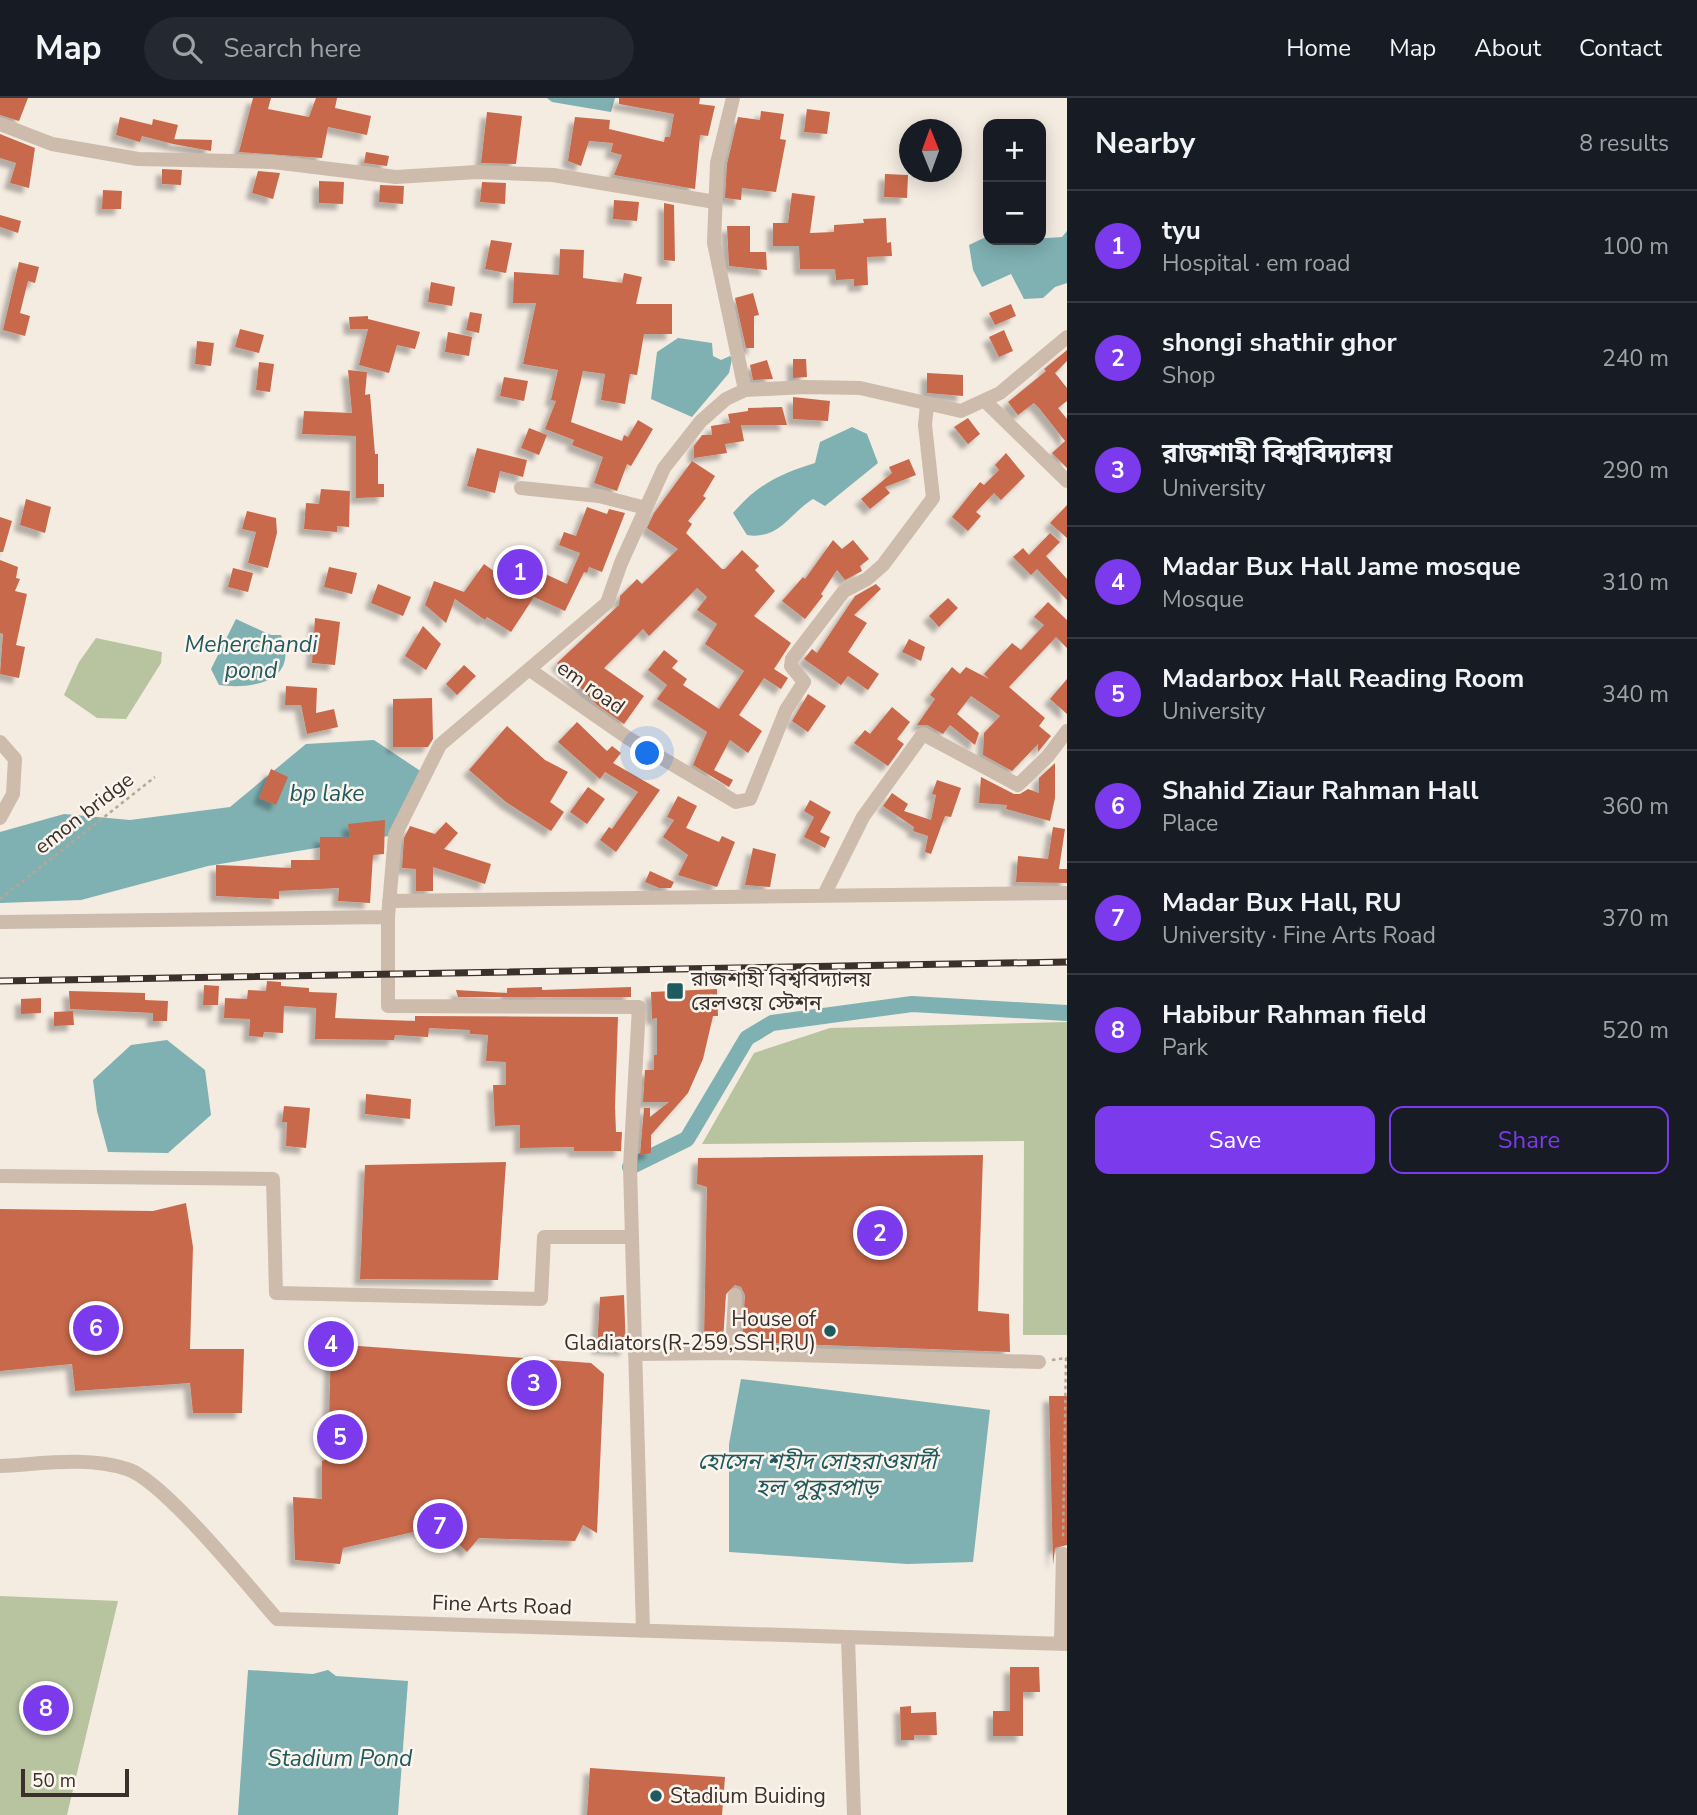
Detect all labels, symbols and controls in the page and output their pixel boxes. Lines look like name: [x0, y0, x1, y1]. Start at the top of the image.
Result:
search box: [144, 17, 634, 80]
text: Map: [35, 26, 102, 71]
icon: search: [168, 29, 206, 67]
text: Search here: [224, 31, 361, 66]
text: Home: [1286, 32, 1351, 64]
text: Map: [1389, 32, 1436, 64]
text: About: [1474, 32, 1541, 64]
text: Contact: [1579, 32, 1662, 64]
north arrow: [899, 119, 962, 182]
map controls: [983, 119, 1046, 245]
button: +: [983, 119, 1046, 182]
text: Nearby: [1095, 123, 1195, 164]
text: 8 results: [1579, 128, 1669, 159]
button: −: [983, 182, 1046, 245]
text: tyu: [1162, 213, 1201, 248]
text: 1: [1111, 231, 1125, 262]
text: 100 m: [1602, 231, 1669, 262]
text: Hospital · em road: [1162, 248, 1351, 279]
text: shongi shathir ghor: [1162, 325, 1397, 360]
text: 2: [1111, 343, 1125, 374]
text: 240 m: [1602, 343, 1669, 374]
text: Shop: [1162, 360, 1215, 391]
text: রাজশাহী বিশ্ববিদ্যালয়: [1162, 436, 1392, 471]
text: 3: [1111, 455, 1125, 486]
text: 290 m: [1602, 455, 1669, 486]
text: University: [1162, 473, 1266, 504]
pin: 1: [497, 546, 543, 598]
text: Madar Bux Hall Jame mosque: [1162, 549, 1521, 584]
text: 4: [1111, 567, 1125, 598]
text: 310 m: [1602, 567, 1669, 598]
text: Mosque: [1162, 584, 1244, 615]
water label: Meherchandi pond: [185, 629, 318, 686]
street label: em road: [551, 653, 631, 721]
text: Madarbox Hall Reading Room: [1162, 661, 1524, 696]
text: 5: [1111, 679, 1125, 710]
text: 340 m: [1602, 679, 1669, 710]
text: University: [1162, 696, 1266, 727]
your location: [630, 736, 664, 770]
street label: emon bridge: [29, 765, 139, 861]
text: Shahid Ziaur Rahman Hall: [1162, 773, 1478, 808]
water label: bp lake: [289, 778, 365, 809]
text: 6: [1111, 791, 1125, 822]
text: 360 m: [1602, 791, 1669, 822]
text: Place: [1162, 808, 1218, 839]
text: Madar Bux Hall, RU: [1162, 885, 1402, 920]
text: 7: [1111, 903, 1125, 934]
text: 370 m: [1602, 903, 1669, 934]
text: University · Fine Arts Road: [1162, 920, 1436, 951]
place label: রাজশাহী বিশ্ববিদ্যালয় রেলওয়ে স্টেশন: [690, 965, 872, 1017]
marker: রাজশাহী বিশ্ববিদ্যালয় রেলওয়ে স্টেশন: [665, 981, 685, 1001]
text: Habibur Rahman field: [1162, 997, 1427, 1032]
text: 8: [1111, 1015, 1125, 1046]
text: 520 m: [1602, 1015, 1669, 1046]
text: Park: [1162, 1032, 1208, 1063]
button: Save: [1095, 1106, 1375, 1174]
button: Share: [1389, 1106, 1669, 1174]
pin: 2: [857, 1207, 903, 1259]
pin: 6: [73, 1302, 119, 1354]
place label: House of Gladiators(R-259,SSH,RU): [564, 1305, 817, 1357]
pin: 4: [308, 1318, 354, 1370]
marker: House of Gladiators(R-259,SSH,RU): [822, 1323, 838, 1339]
pin: 3: [511, 1357, 557, 1409]
pin: 5: [317, 1411, 363, 1463]
water label: হোসেন শহীদ সোহরাওয়ার্দী হল পুকুরপাড়: [698, 1446, 940, 1503]
pin: 7: [417, 1500, 463, 1552]
street label: Fine Arts Road: [432, 1589, 572, 1621]
pin: 8: [23, 1682, 69, 1734]
water label: Stadium Pond: [268, 1743, 413, 1774]
scale bar: [21, 1766, 130, 1798]
text: 50 m: [32, 1768, 76, 1794]
place label: Stadium Buiding: [670, 1782, 826, 1810]
marker: Stadium Buiding: [648, 1788, 664, 1804]

